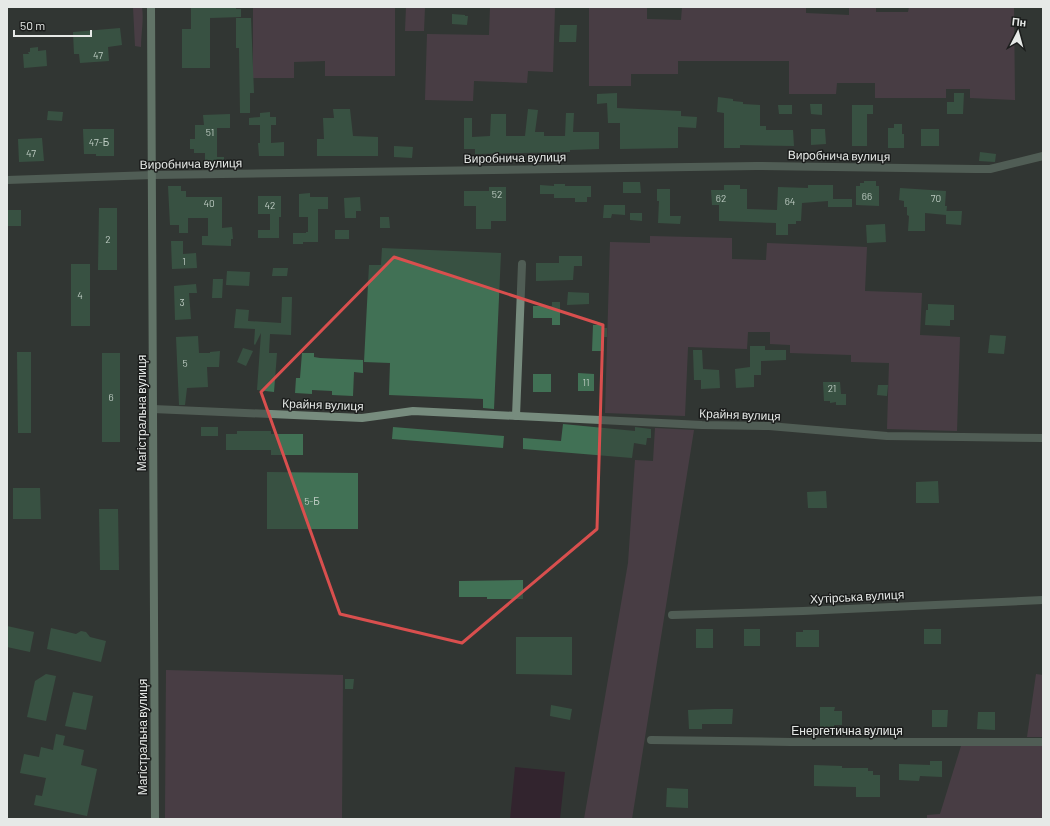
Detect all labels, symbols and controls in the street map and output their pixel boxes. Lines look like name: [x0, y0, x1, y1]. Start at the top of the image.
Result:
scale bar: [14, 12, 91, 38]
north arrow: [998, 12, 1038, 52]
text: Пн: [1011, 14, 1027, 29]
text: 50 m: [20, 18, 45, 32]
house number: 47: [93, 49, 103, 61]
house number: 51: [206, 126, 214, 138]
house number: 47-Б: [89, 136, 110, 148]
house number: 47: [26, 147, 36, 159]
street label: Виробнича вулиця: [788, 147, 890, 164]
street label: Виробнича вулиця: [464, 149, 566, 166]
street label: Виробнича вулиця: [140, 155, 242, 172]
house number: 52: [492, 188, 502, 200]
house number: 66: [862, 190, 872, 202]
house number: 62: [716, 192, 726, 204]
house number: 70: [931, 192, 941, 204]
house number: 64: [785, 195, 795, 207]
house number: 40: [203, 197, 215, 209]
house number: 42: [265, 199, 275, 211]
house number: 2: [105, 233, 111, 245]
house number: 1: [182, 255, 186, 267]
house number: 4: [77, 289, 83, 301]
house number: 3: [179, 296, 185, 308]
street label: Магістральна вулиця: [134, 355, 149, 471]
house number: 5: [182, 357, 188, 369]
house number: 11: [582, 376, 590, 388]
house number: 21: [828, 382, 836, 394]
house number: 6: [108, 391, 114, 403]
street label: Крайня вулиця: [282, 396, 364, 413]
street label: Крайня вулиця: [699, 406, 781, 423]
house number: 5-Б: [304, 495, 320, 507]
street label: Хутірська вулиця: [810, 587, 905, 606]
street label: Магістральна вулиця: [135, 679, 150, 795]
street label: Енергетична вулиця: [791, 723, 903, 738]

